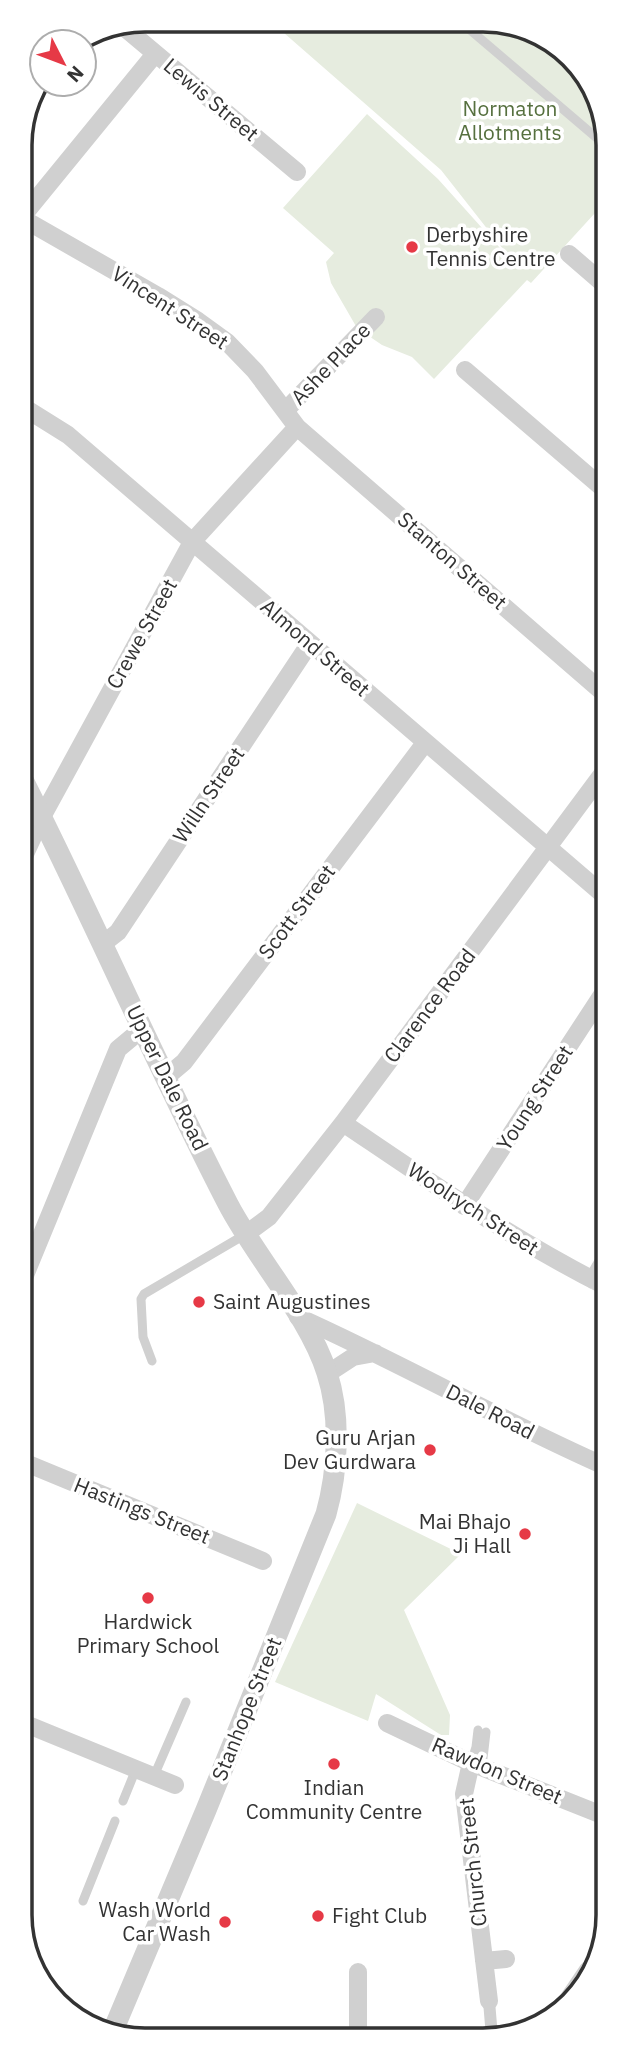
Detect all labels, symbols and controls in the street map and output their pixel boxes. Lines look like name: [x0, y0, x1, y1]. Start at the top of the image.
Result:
north arrow: [28, 28, 98, 98]
street label: Lewis Street: [158, 51, 265, 147]
text: N: [62, 61, 89, 88]
park label: Normaton Allotments: [458, 94, 562, 146]
place label: Derbyshire Tennis Centre: [426, 220, 555, 272]
marker: Derbyshire Tennis Centre: [404, 239, 420, 255]
street label: Vincent Street: [107, 259, 234, 355]
street label: Ashe Place: [284, 316, 376, 410]
street label: Stanton Street: [392, 505, 513, 616]
street label: Crewe Street: [99, 573, 183, 694]
street label: Almond Street: [255, 592, 376, 702]
street label: Willn Street: [166, 741, 250, 848]
street label: Scott Street: [251, 858, 341, 964]
street label: Clarence Road: [377, 943, 481, 1068]
street label: Upper Dale Road: [121, 1000, 215, 1155]
street label: Young Street: [490, 1039, 579, 1156]
street label: Woolrych Street: [403, 1155, 544, 1261]
place label: Saint Augustines: [213, 1287, 371, 1315]
marker: Saint Augustines: [191, 1294, 207, 1310]
street label: Dale Road: [441, 1377, 539, 1445]
place label: Guru Arjan Dev Gurdwara: [283, 1423, 416, 1475]
marker: Guru Arjan Dev Gurdwara: [422, 1442, 438, 1458]
street label: Hastings Street: [70, 1470, 215, 1550]
place label: Mai Bhajo Ji Hall: [419, 1507, 511, 1559]
marker: Mai Bhajo Ji Hall: [517, 1526, 533, 1542]
marker: Hardwick Primary School: [140, 1590, 156, 1606]
place label: Hardwick Primary School: [77, 1607, 219, 1659]
street label: Stanhope Street: [204, 1633, 288, 1785]
street label: Rawdon Street: [428, 1730, 567, 1810]
marker: Indian Community Centre: [326, 1756, 342, 1772]
place label: Indian Community Centre: [246, 1773, 422, 1825]
street label: Church Street: [451, 1796, 493, 1928]
place label: Wash World Car Wash: [98, 1895, 211, 1947]
place label: Fight Club: [332, 1901, 427, 1929]
marker: Fight Club: [310, 1908, 326, 1924]
marker: Wash World Car Wash: [217, 1914, 233, 1930]

